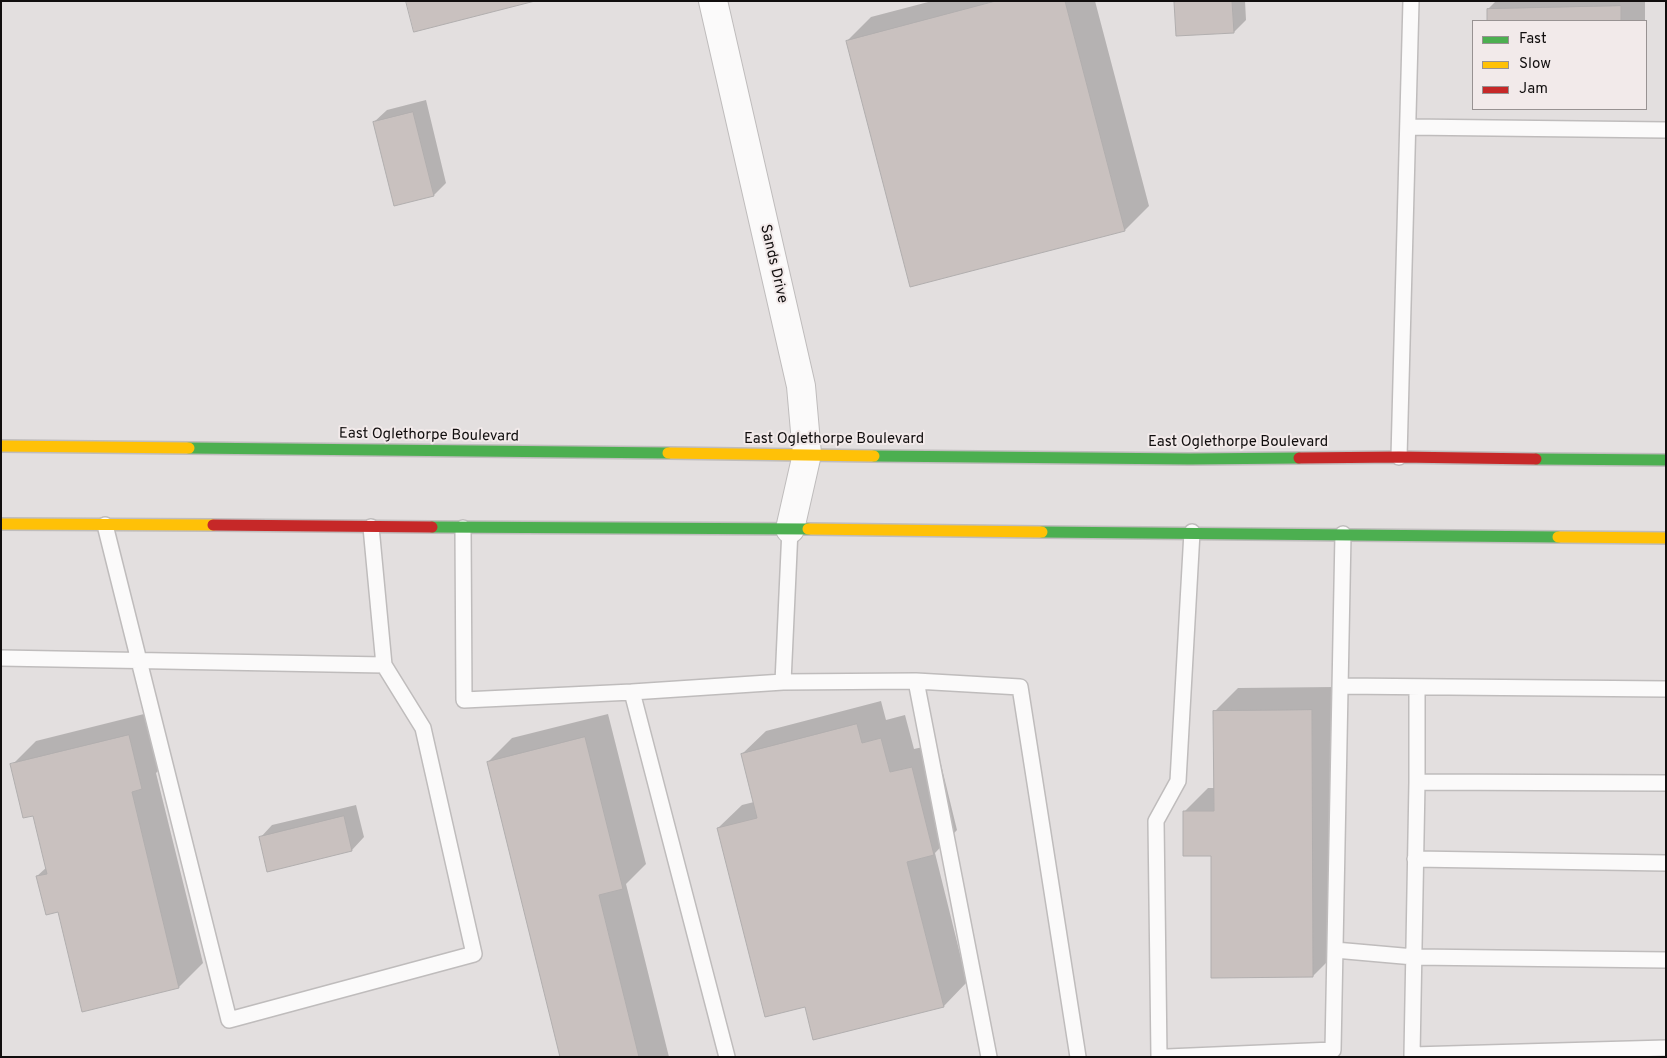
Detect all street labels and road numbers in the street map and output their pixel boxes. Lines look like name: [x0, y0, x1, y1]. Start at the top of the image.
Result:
street label: Sands Drive: [755, 223, 791, 305]
street label: East Oglethorpe Boulevard: [339, 425, 519, 447]
street label: East Oglethorpe Boulevard: [744, 431, 924, 449]
street label: East Oglethorpe Boulevard: [1148, 434, 1328, 452]

